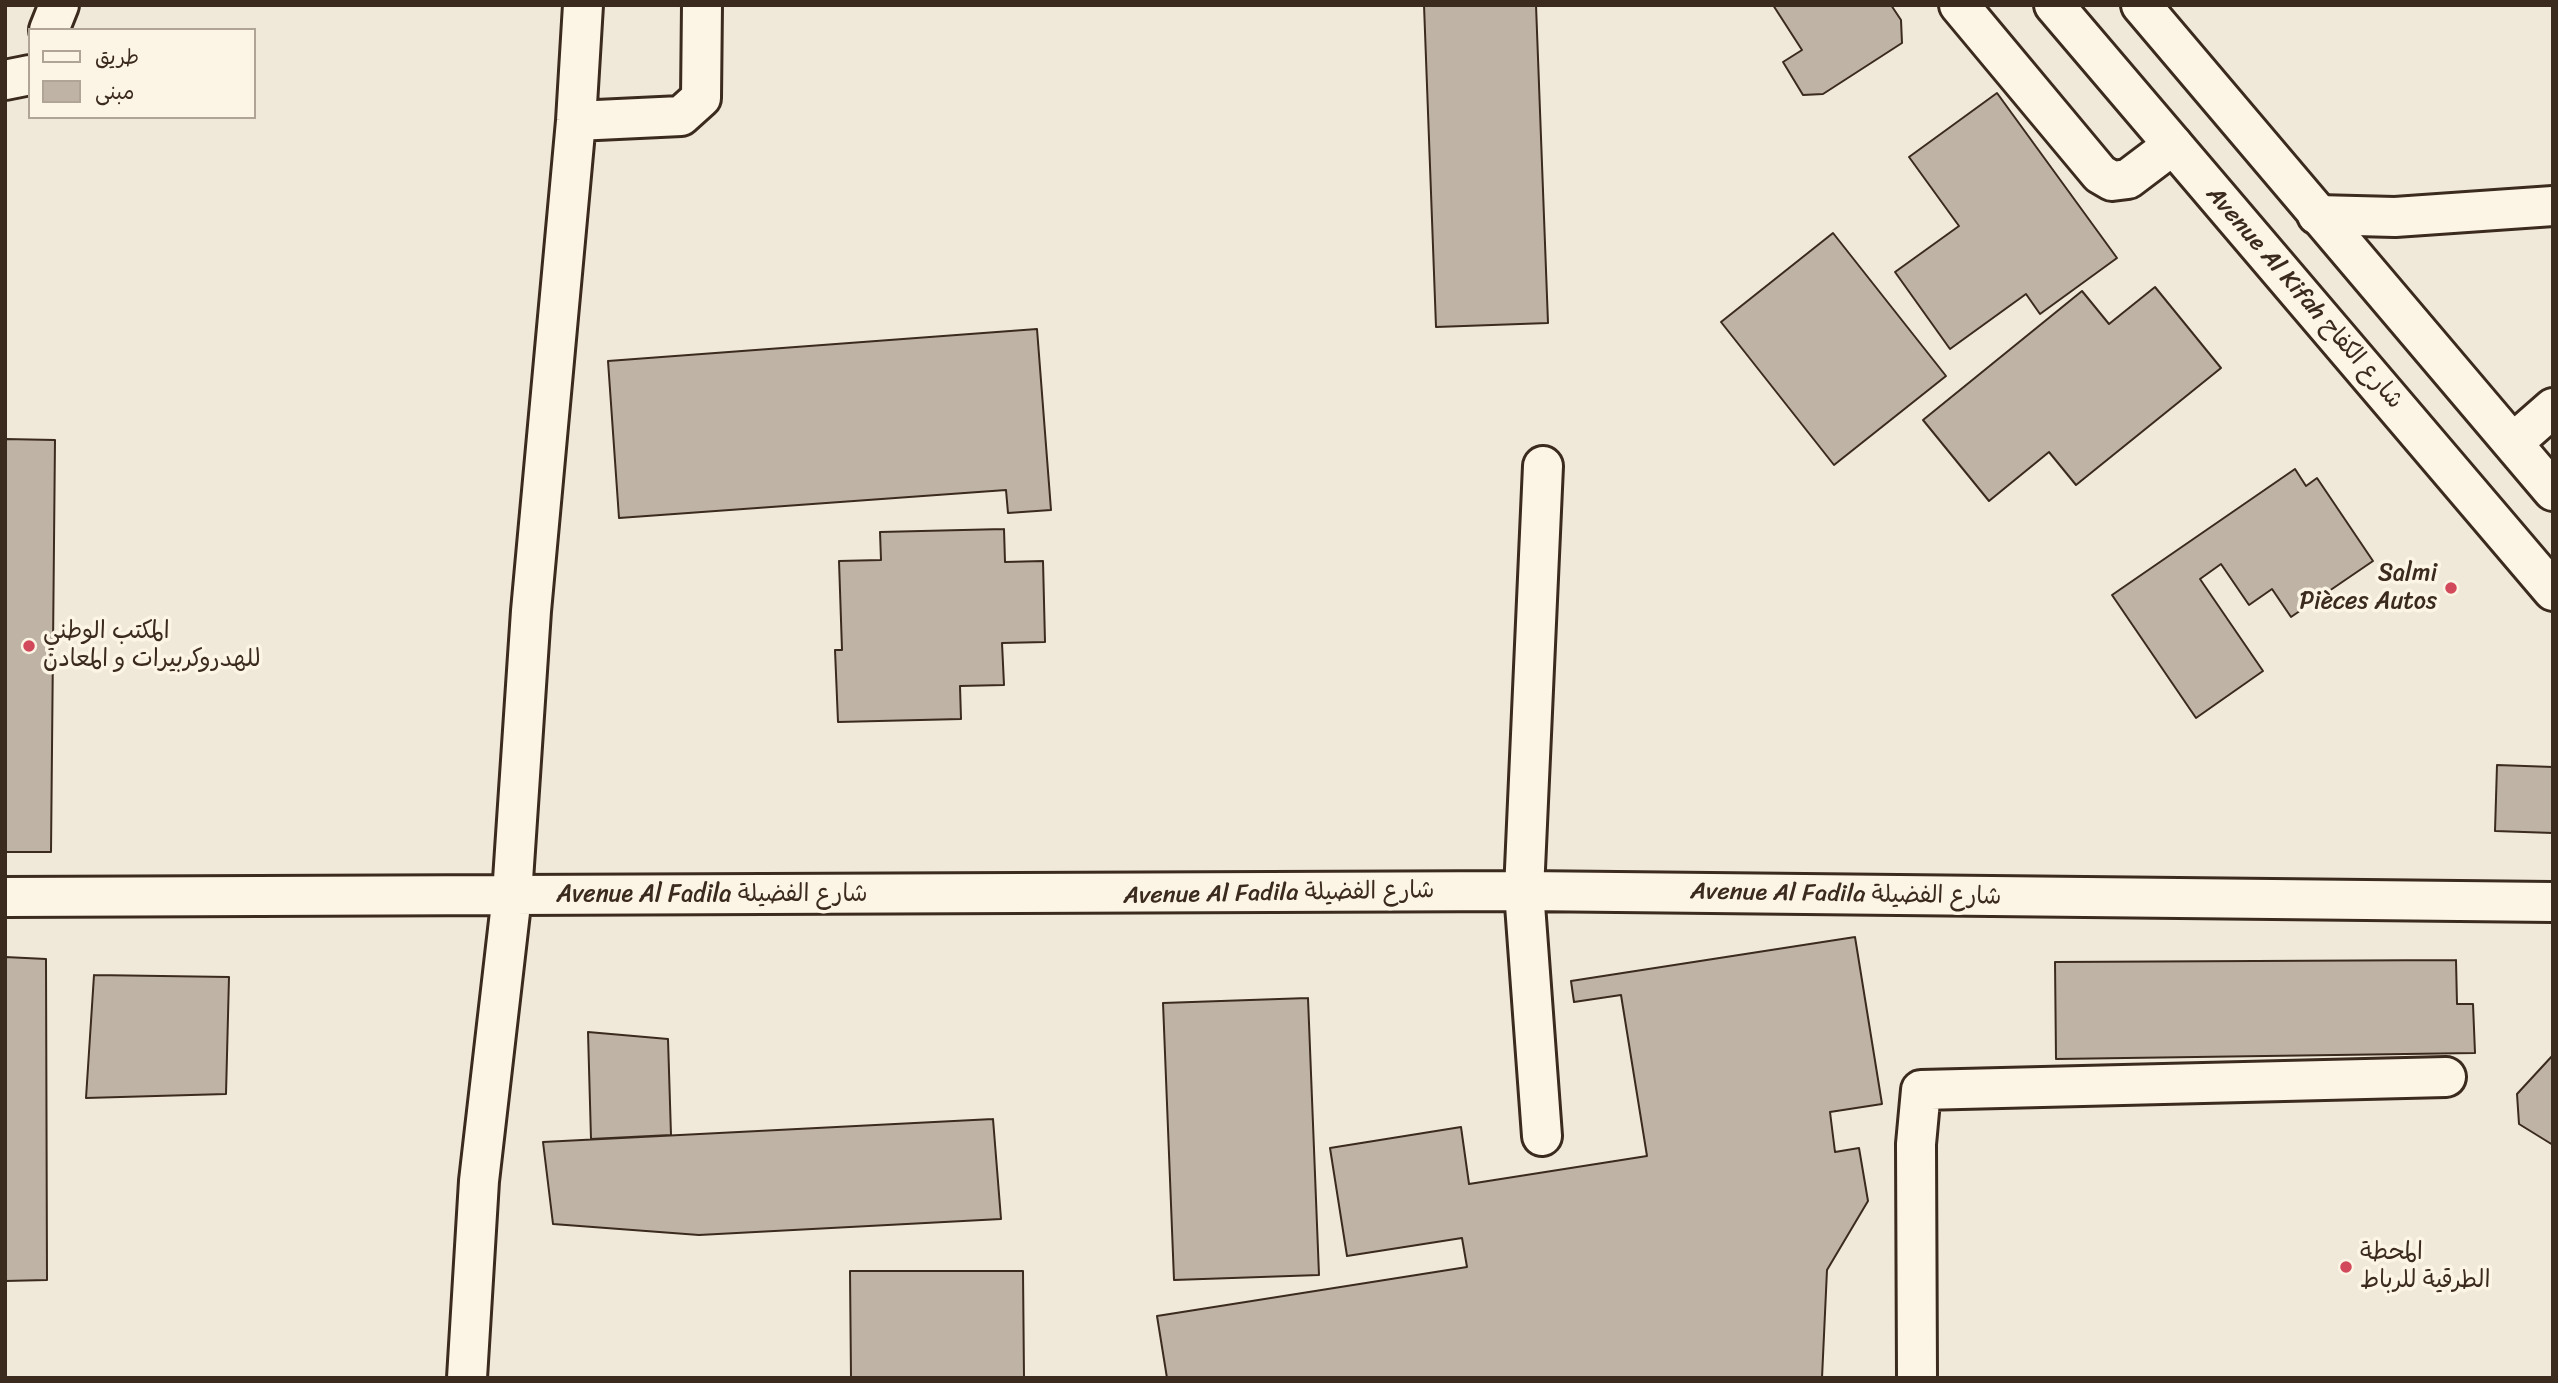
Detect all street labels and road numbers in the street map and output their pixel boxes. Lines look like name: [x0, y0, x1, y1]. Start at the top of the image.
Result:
street label: Avenue Al Kifah شارع الكفاح: [2199, 181, 2409, 415]
street label: Avenue Al Fadila شارع الفضيلة: [1123, 877, 1435, 911]
street label: Avenue Al Fadila شارع الفضيلة: [1690, 878, 2002, 912]
street label: Avenue Al Fadila شارع الفضيلة: [556, 881, 868, 909]

